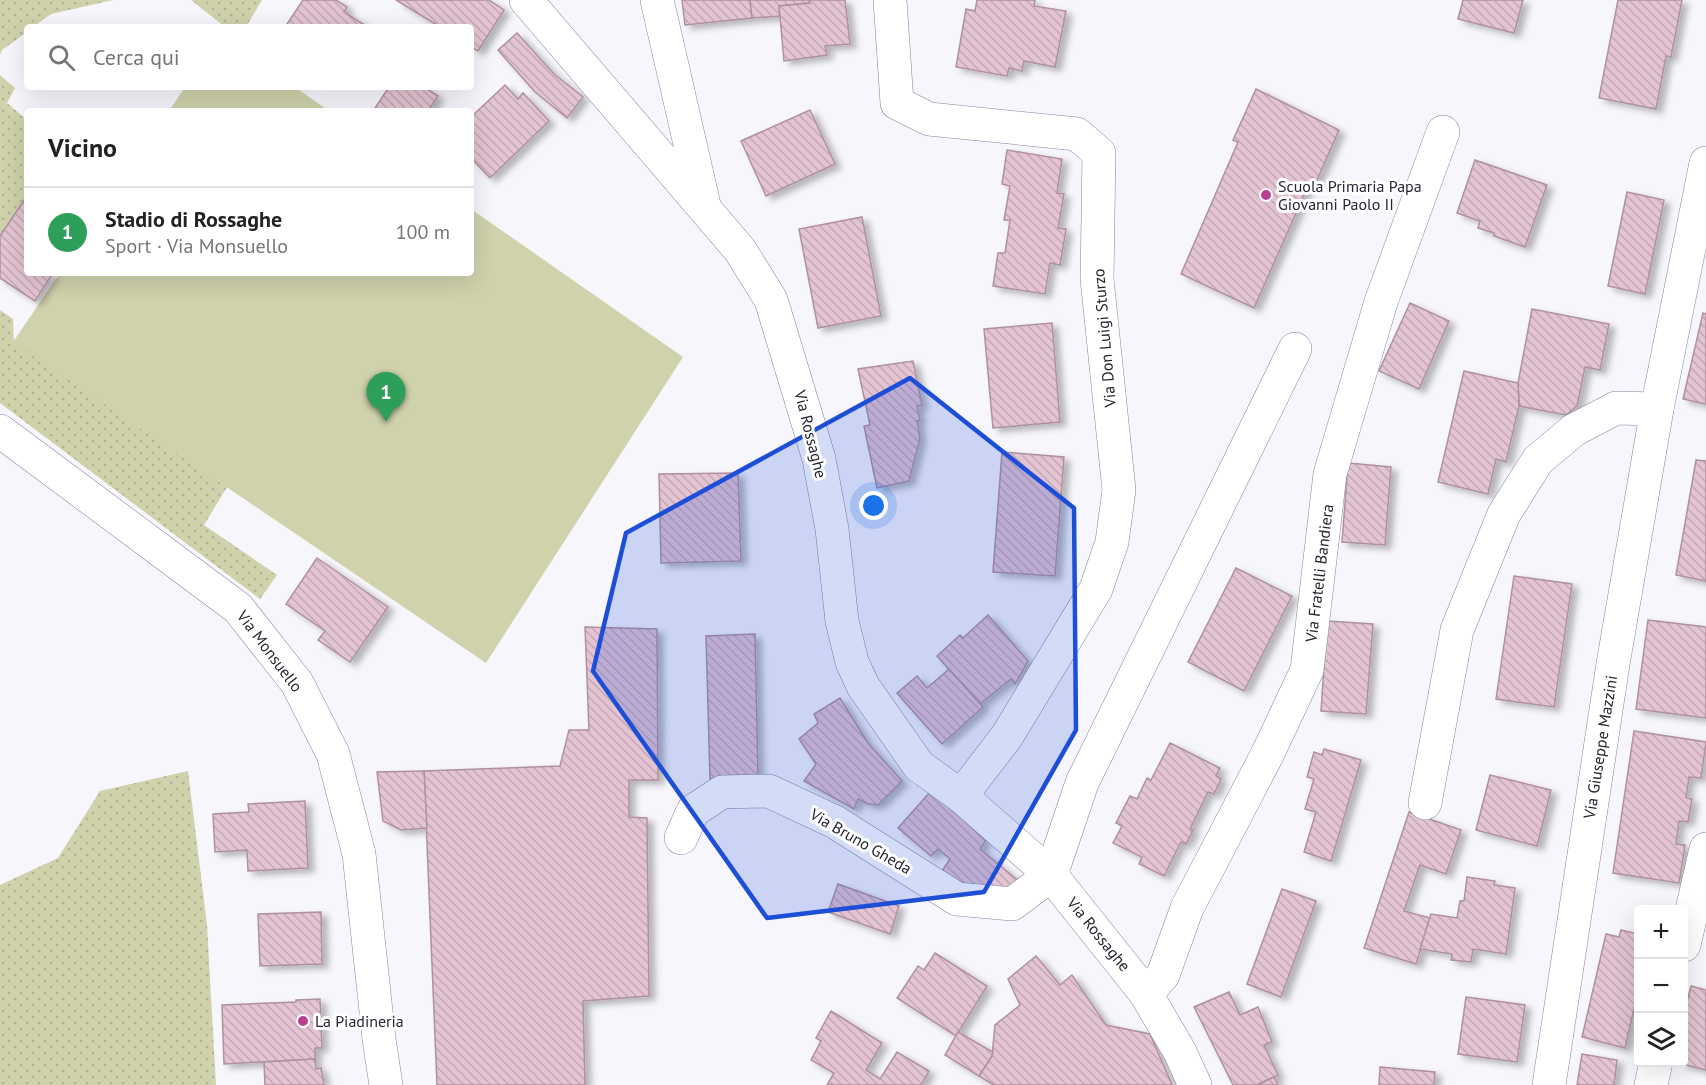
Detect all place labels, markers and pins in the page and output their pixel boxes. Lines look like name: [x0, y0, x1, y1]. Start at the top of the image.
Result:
place label: Scuola Primaria Papa Giovanni Paolo II: [1278, 176, 1422, 214]
marker: Scuola Primaria Papa Giovanni Paolo II: [1259, 188, 1273, 202]
pin: 1: [366, 372, 406, 422]
place label: La Piadineria: [315, 1011, 404, 1031]
marker: La Piadineria: [296, 1014, 310, 1028]

